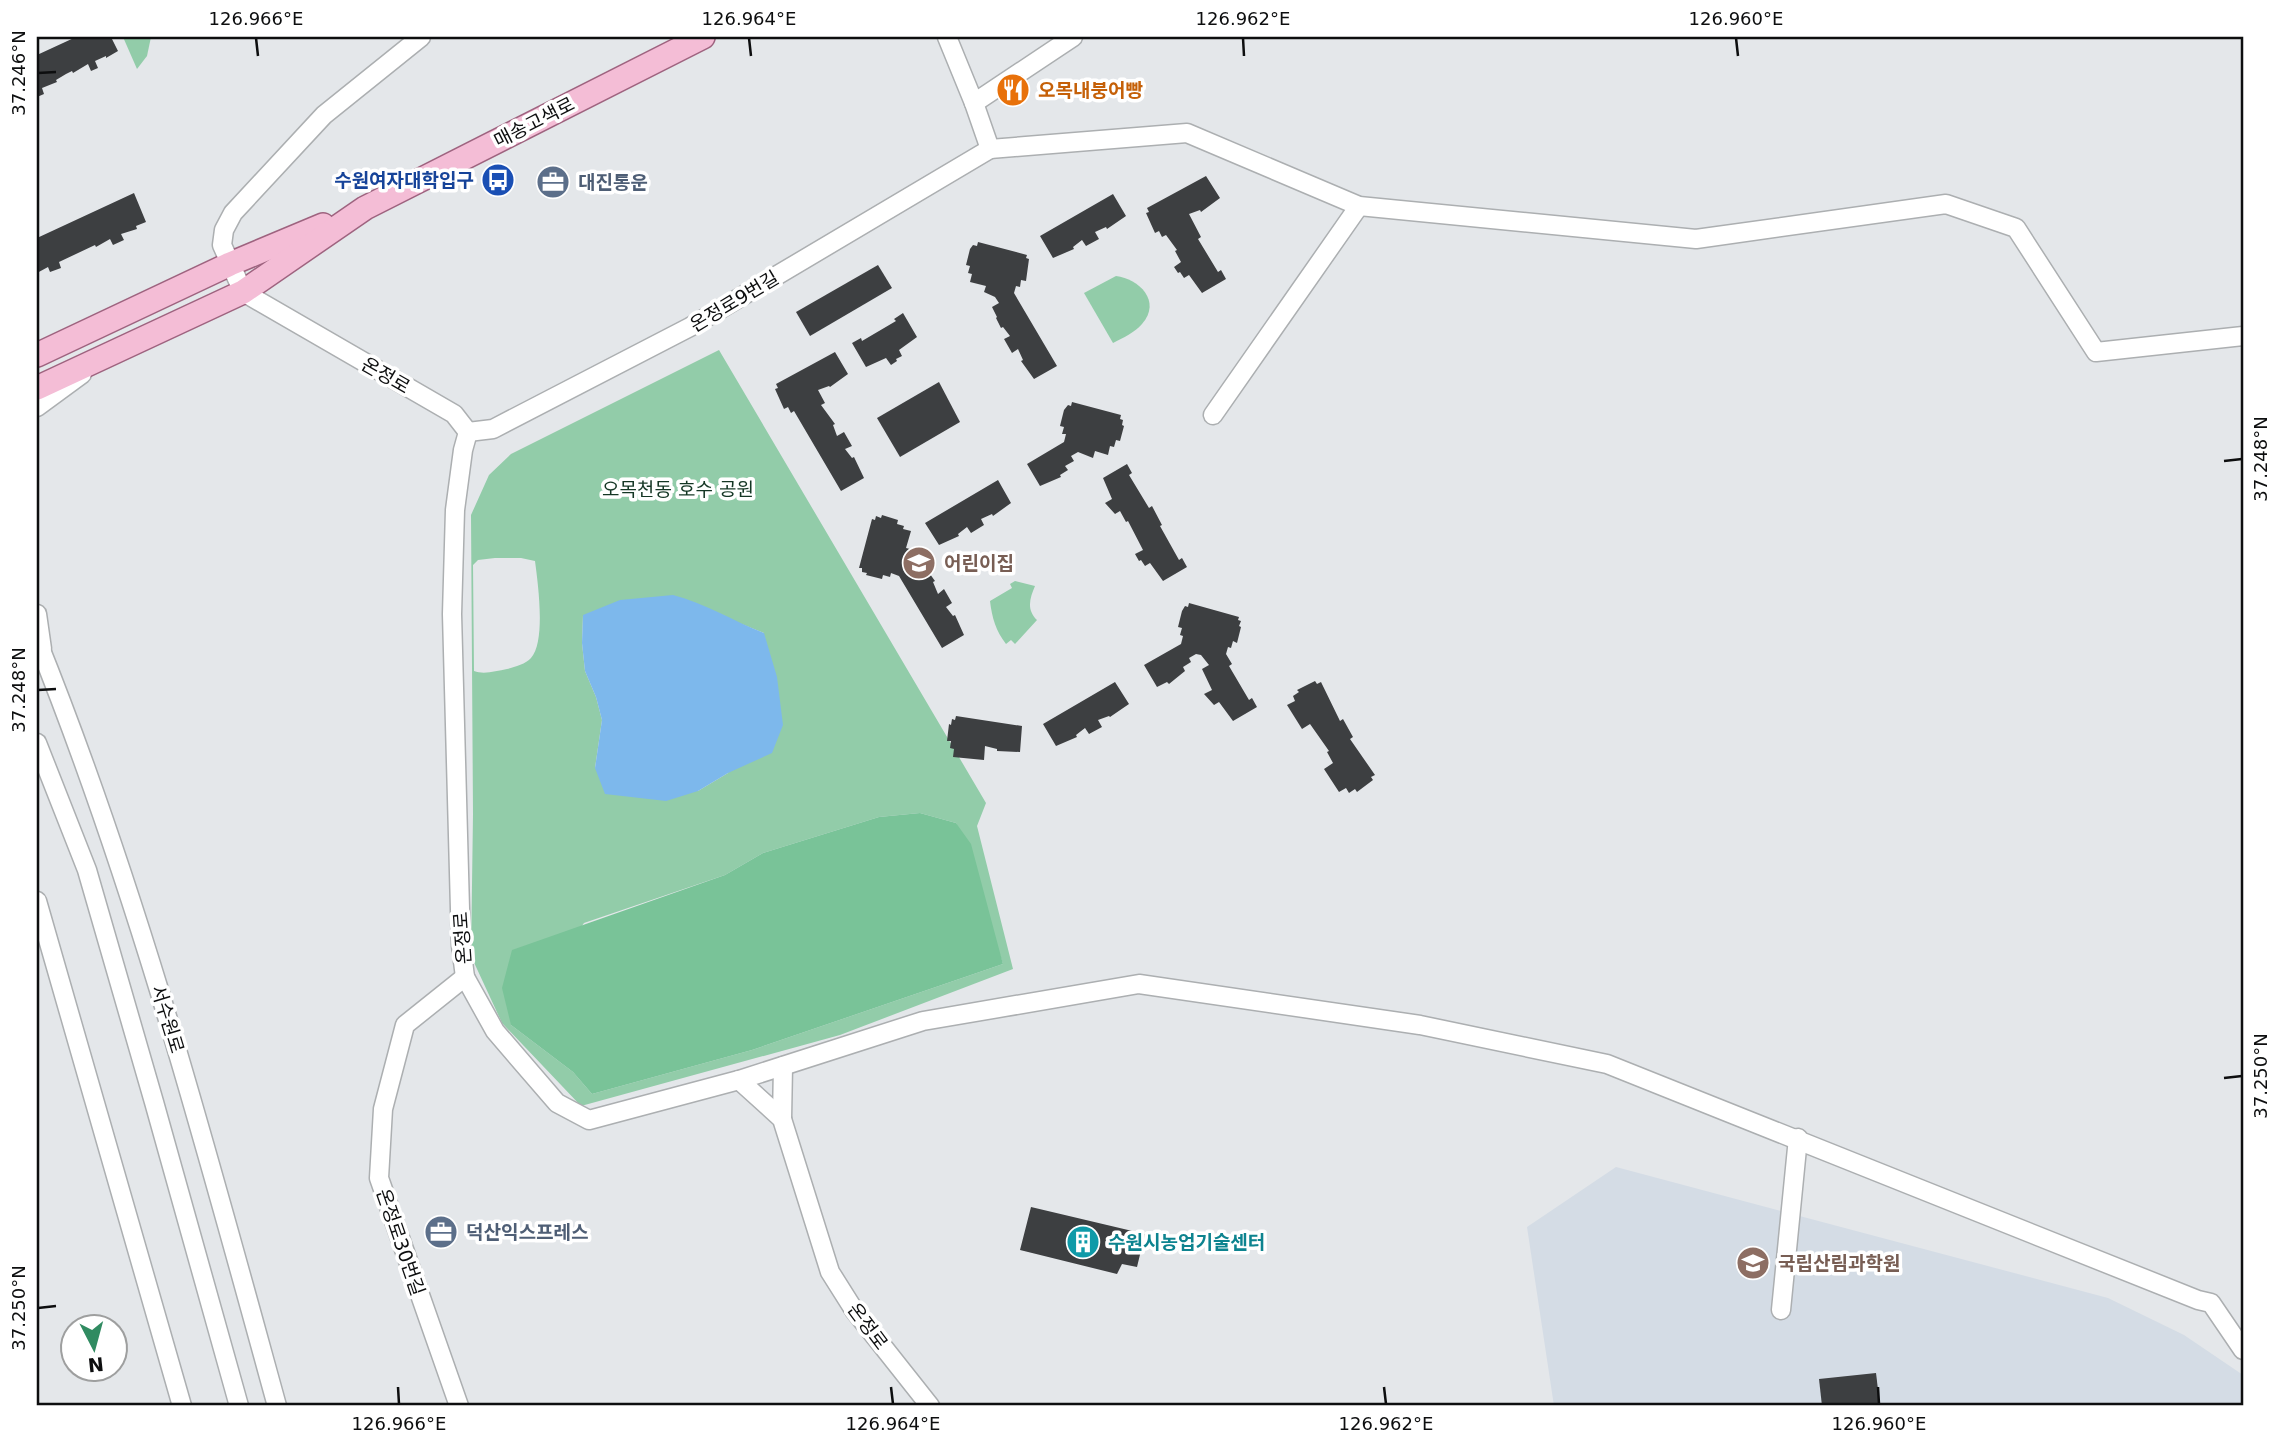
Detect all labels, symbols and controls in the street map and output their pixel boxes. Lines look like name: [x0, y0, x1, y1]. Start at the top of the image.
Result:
text: 126.966°E: [209, 8, 303, 29]
text: 126.964°E: [702, 8, 796, 29]
text: 126.962°E: [1196, 8, 1290, 29]
text: 126.960°E: [1689, 8, 1783, 29]
text: 37.246°N: [8, 30, 29, 116]
restaurant icon: 오목내붕어빵: [994, 71, 1032, 109]
place label: 오목내붕어빵: [1038, 79, 1143, 101]
street label: 매송고색로: [490, 92, 578, 152]
bus stop icon: 수원여자대학입구: [479, 161, 517, 199]
office icon: 대진통운: [534, 163, 572, 201]
place label: 수원여자대학입구: [334, 169, 474, 191]
place label: 대진통운: [578, 171, 648, 193]
street label: 온정로9번길: [686, 266, 782, 336]
street label: 온정로: [358, 352, 414, 398]
text: 37.248°N: [2250, 416, 2271, 502]
park label: 오목천동 호수 공원: [602, 478, 754, 500]
school or university icon: 어린이집: [900, 544, 938, 582]
place label: 어린이집: [944, 552, 1014, 574]
text: 37.248°N: [8, 647, 29, 733]
street label: 온정로: [449, 911, 475, 965]
street label: 서수원로: [147, 982, 189, 1056]
text: 37.250°N: [2250, 1033, 2271, 1119]
street label: 온정로30번길: [372, 1186, 430, 1298]
office icon: 덕산익스프레스: [422, 1213, 460, 1251]
place label: 덕산익스프레스: [466, 1221, 588, 1243]
building icon: 수원시농업기술센터: [1064, 1223, 1102, 1261]
place label: 수원시농업기술센터: [1108, 1231, 1265, 1253]
school or university icon: 국립산림과학원: [1734, 1244, 1772, 1282]
place label: 국립산림과학원: [1778, 1252, 1900, 1274]
text: 37.250°N: [8, 1265, 29, 1351]
street label: 온정로: [843, 1298, 893, 1354]
north arrow: [60, 1314, 130, 1384]
text: N: [87, 1353, 105, 1377]
text: 126.966°E: [352, 1413, 446, 1434]
text: 126.964°E: [846, 1413, 940, 1434]
text: 126.962°E: [1339, 1413, 1433, 1434]
text: 126.960°E: [1832, 1413, 1926, 1434]

